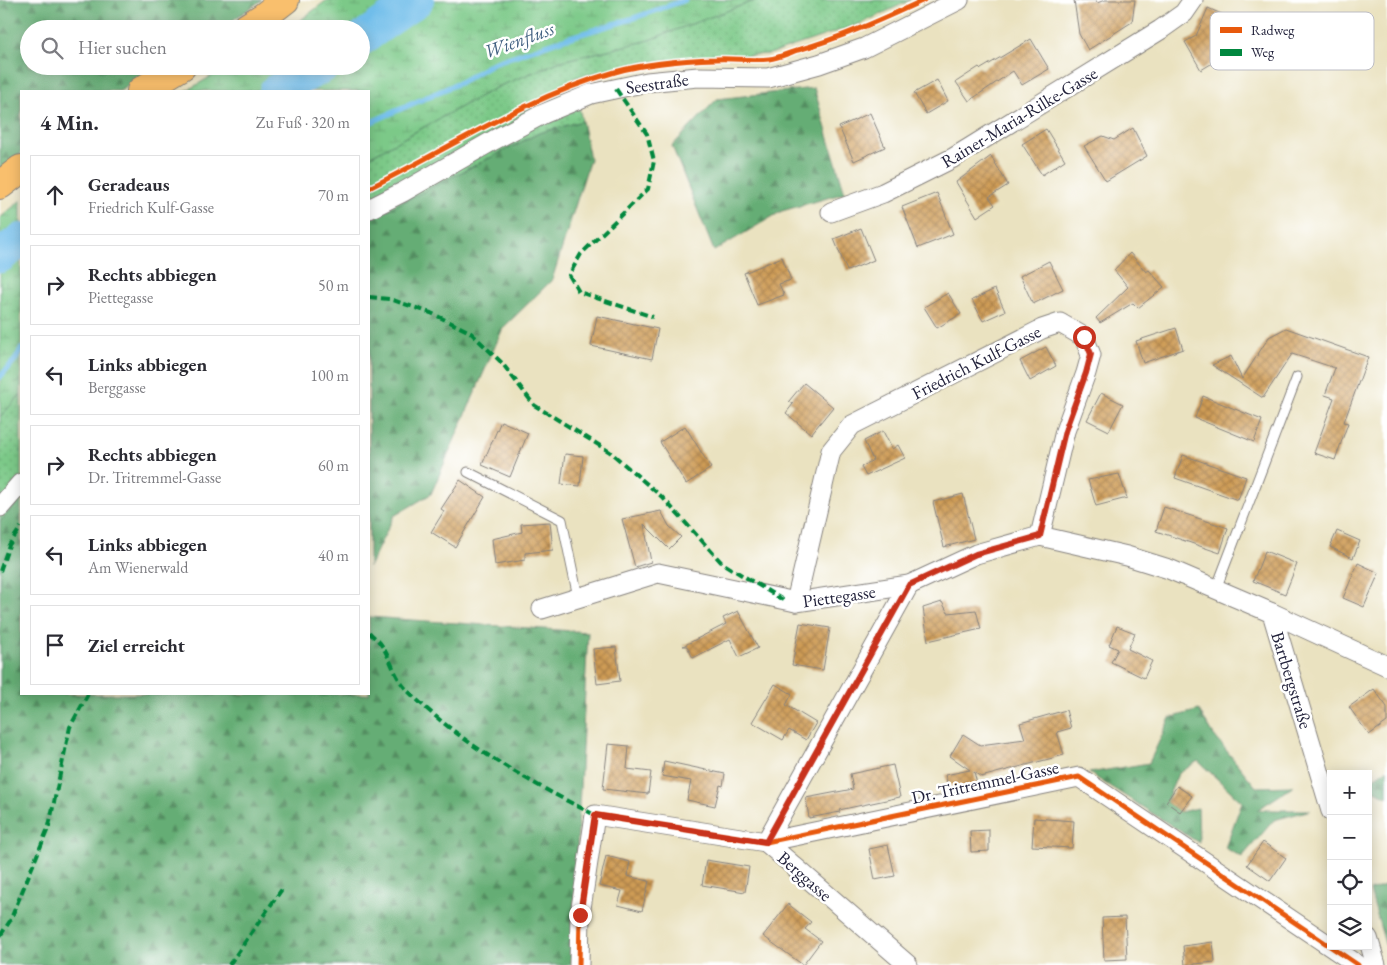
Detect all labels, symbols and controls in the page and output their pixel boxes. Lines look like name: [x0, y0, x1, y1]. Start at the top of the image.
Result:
legend: [1210, 12, 1374, 70]
water label: Wienfluss: [481, 16, 558, 64]
search box: [20, 20, 370, 75]
text: Radweg: [1251, 21, 1295, 39]
icon: search: [38, 34, 66, 62]
text: Hier suchen: [78, 35, 167, 60]
text: Weg: [1251, 43, 1275, 61]
street label: Rainer-Maria-Rilke-Gasse: [937, 61, 1101, 173]
street label: Seestraße: [624, 67, 690, 99]
text: 4 Min.: [40, 109, 99, 136]
text: Zu Fuß · 320 m: [256, 112, 350, 133]
text: Geradeaus: [88, 172, 170, 197]
icon: ahead: [41, 181, 69, 209]
text: 70 m: [318, 185, 349, 206]
text: Friedrich Kulf-Gasse: [88, 197, 214, 218]
text: Rechts abbiegen: [88, 262, 217, 287]
icon: right: [41, 271, 69, 299]
text: 50 m: [318, 275, 349, 296]
text: Piettegasse: [88, 287, 153, 308]
street label: Friedrich Kulf-Gasse: [908, 320, 1044, 404]
route start: [1073, 326, 1096, 349]
text: Links abbiegen: [88, 352, 207, 377]
icon: left: [41, 361, 69, 389]
text: 100 m: [310, 365, 349, 386]
text: Berggasse: [88, 377, 146, 398]
text: Rechts abbiegen: [88, 442, 217, 467]
icon: right: [41, 451, 69, 479]
text: 60 m: [318, 455, 349, 476]
text: Dr. Tritremmel-Gasse: [88, 467, 221, 488]
text: Links abbiegen: [88, 532, 207, 557]
icon: left: [41, 541, 69, 569]
text: 40 m: [318, 545, 349, 566]
text: Am Wienerwald: [88, 557, 188, 578]
street label: Piettegasse: [801, 580, 877, 612]
street label: Bartbergstraße: [1266, 629, 1318, 731]
icon: arrive: [41, 631, 69, 659]
text: Ziel erreicht: [88, 633, 185, 658]
street label: Dr. Tritremmel-Gasse: [909, 755, 1061, 809]
map controls: [1327, 770, 1372, 950]
button: +: [1327, 770, 1372, 815]
button: −: [1327, 815, 1372, 860]
street label: Berggasse: [773, 846, 837, 906]
button: locate: [1327, 860, 1372, 905]
route end: [569, 904, 592, 927]
button: layers: [1327, 905, 1372, 950]

